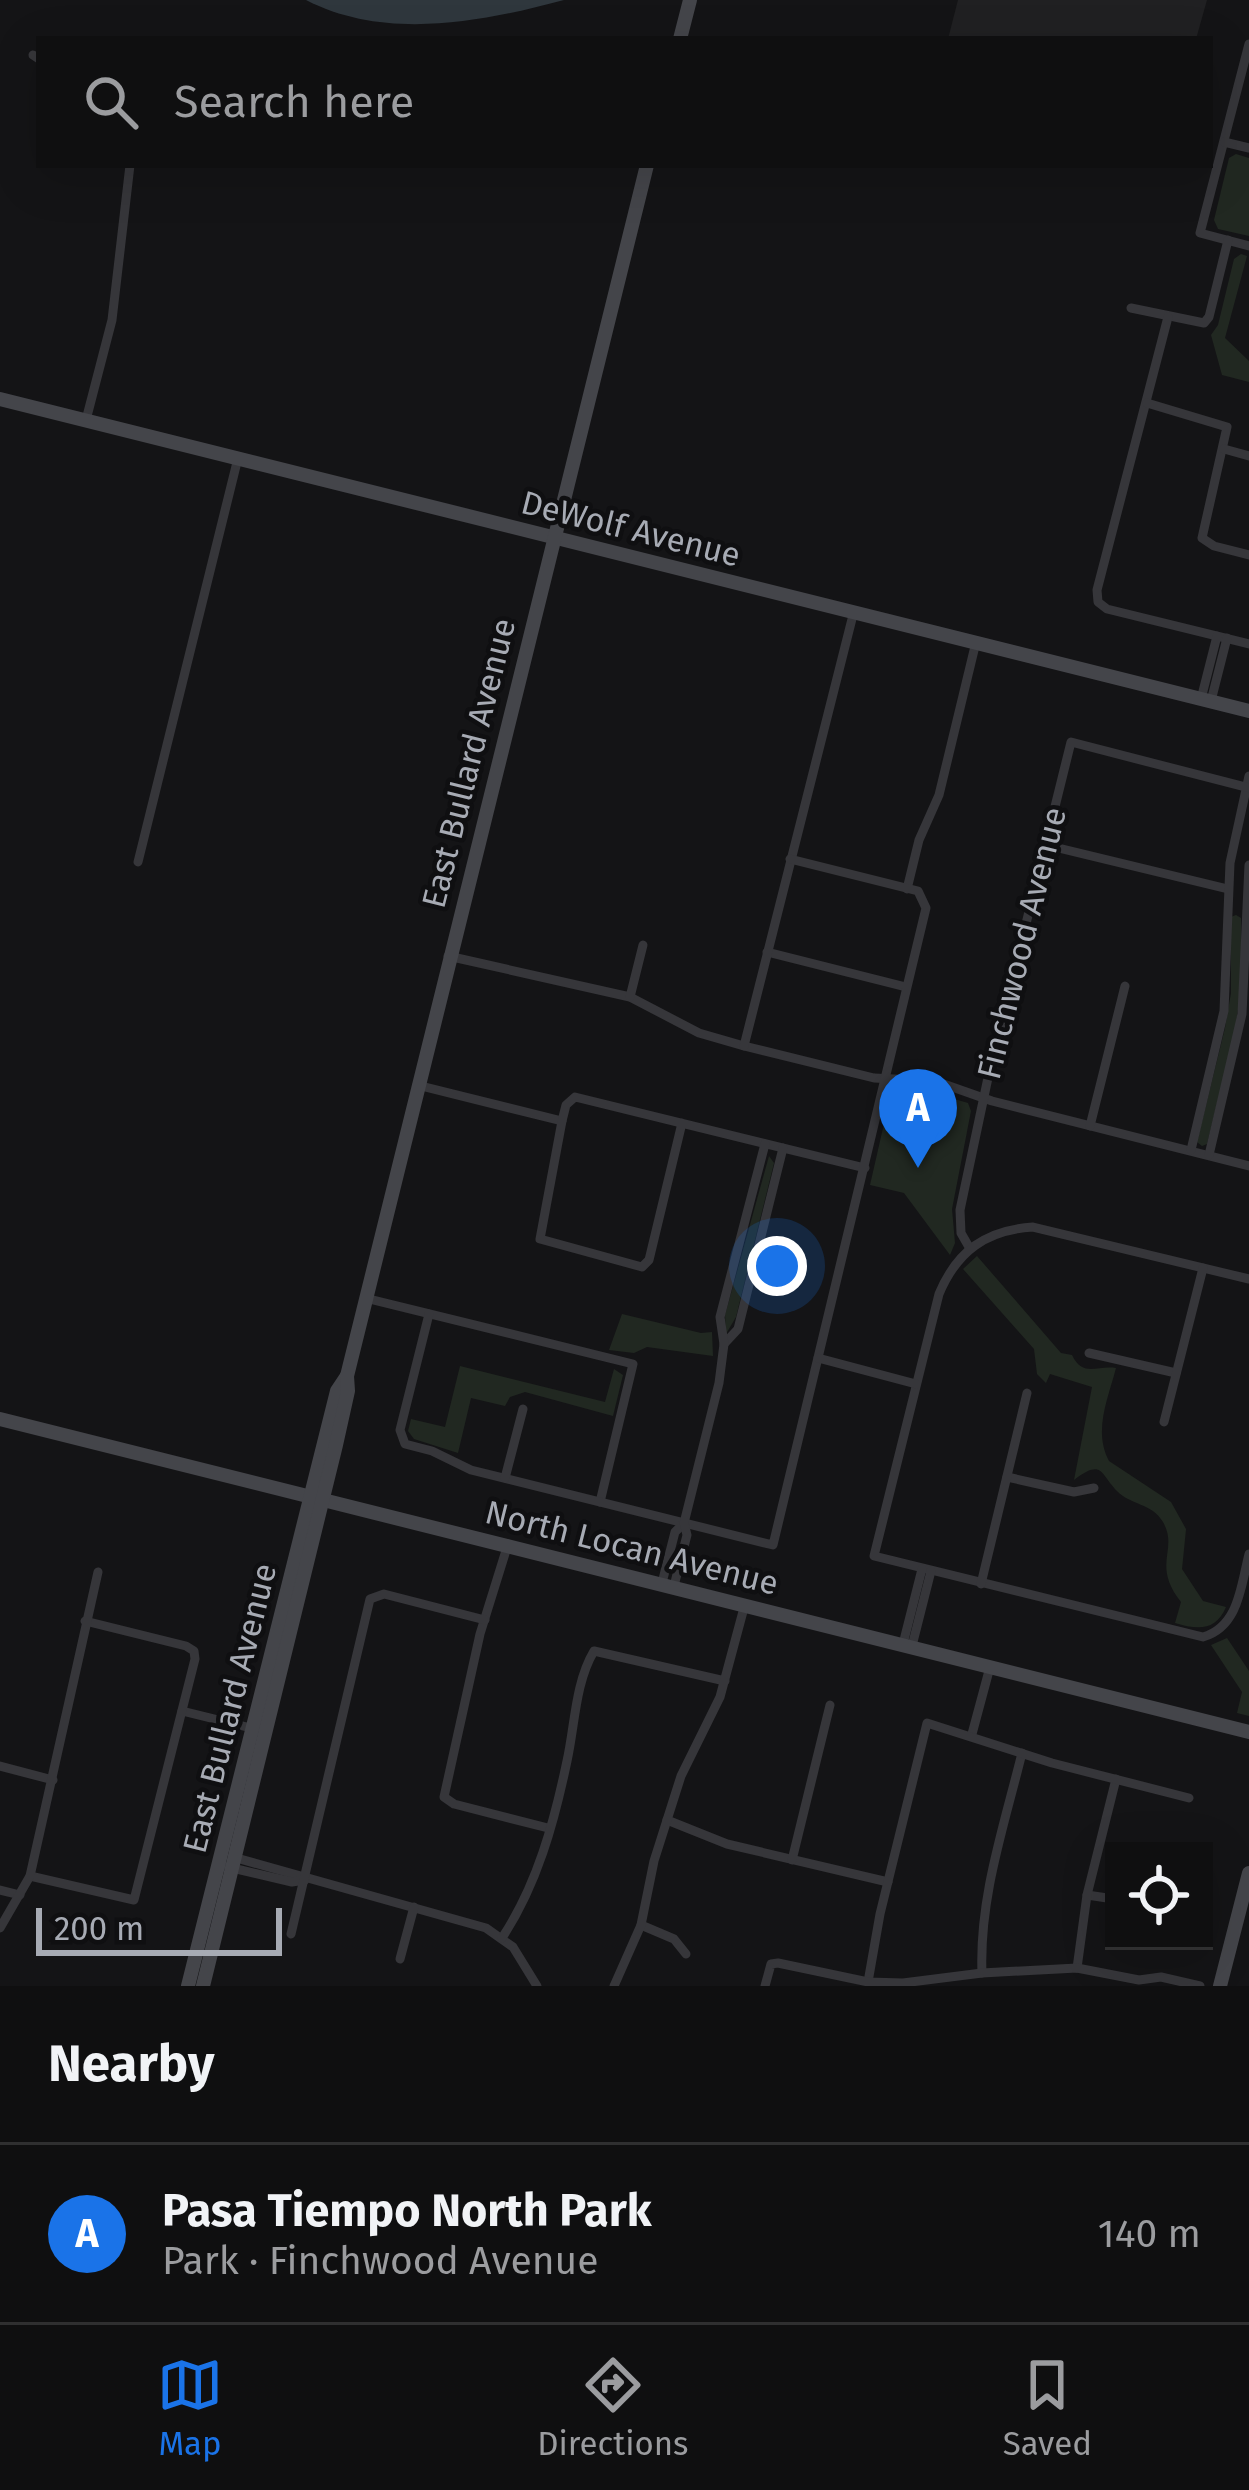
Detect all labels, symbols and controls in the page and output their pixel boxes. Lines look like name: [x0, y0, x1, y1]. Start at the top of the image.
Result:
search box: [36, 36, 1213, 168]
icon: search: [78, 69, 144, 135]
text: Search here: [174, 75, 414, 129]
street label: DeWolf Avenue: [517, 482, 744, 576]
street label: East Bullard Avenue: [414, 614, 524, 912]
street label: Finchwood Avenue: [969, 803, 1075, 1083]
pin: A: [879, 1069, 957, 1168]
your location: [747, 1236, 807, 1296]
street label: North Locan Avenue: [481, 1492, 782, 1604]
street label: East Bullard Avenue: [175, 1559, 285, 1857]
map controls: [1105, 1842, 1213, 1950]
button: locate: [1105, 1842, 1213, 1950]
scale bar: [36, 1902, 282, 1955]
text: 200 m: [54, 1909, 144, 1949]
text: Nearby: [48, 2033, 214, 2095]
text: Pasa Tiempo North Park: [162, 2184, 652, 2238]
text: A: [75, 2211, 99, 2257]
text: 140 m: [1098, 2211, 1201, 2257]
text: Park · Finchwood Avenue: [162, 2238, 599, 2284]
tab: Map: [157, 2352, 223, 2464]
tab: Directions: [537, 2352, 689, 2464]
tab: Saved: [1003, 2352, 1092, 2464]

